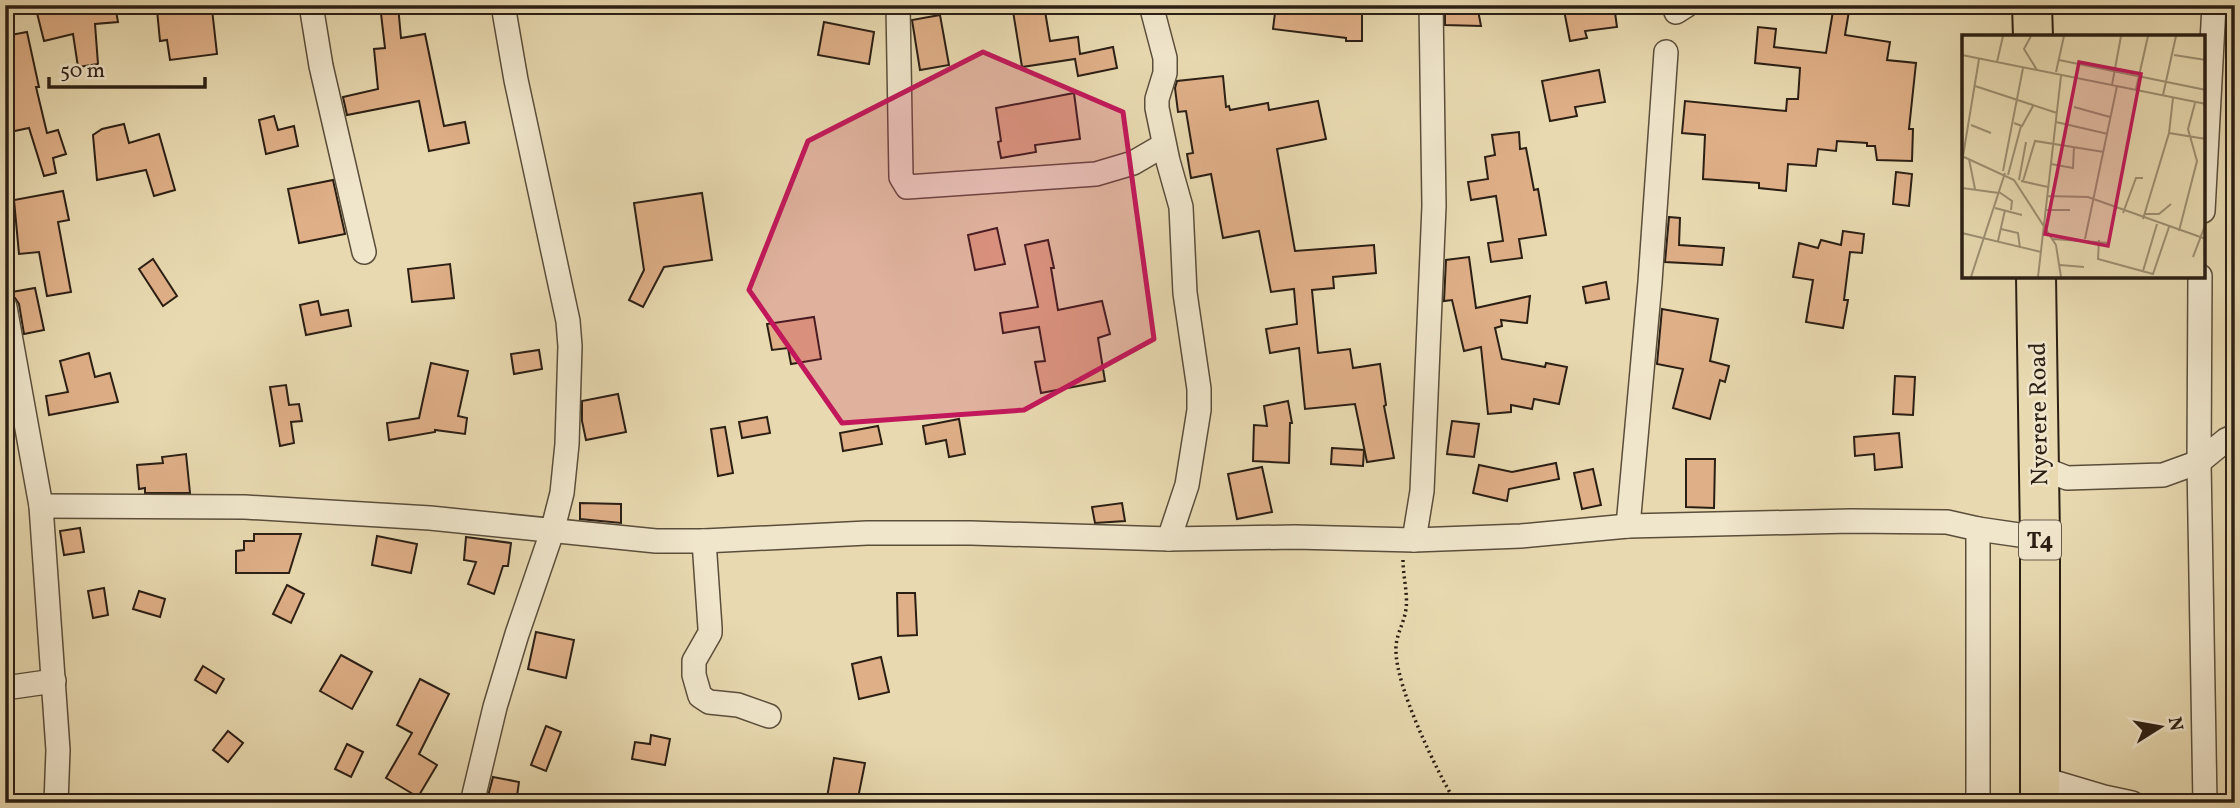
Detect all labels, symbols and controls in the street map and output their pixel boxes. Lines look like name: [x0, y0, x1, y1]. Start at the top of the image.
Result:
inset map: [1962, 35, 2205, 278]
scale bar: [49, 46, 205, 90]
text: 50 m: [60, 57, 105, 86]
street label: Nyerere Road: [2022, 342, 2058, 486]
road number: T4: [2019, 520, 2061, 560]
north arrow: [2124, 692, 2194, 762]
text: N: [2161, 715, 2189, 734]

